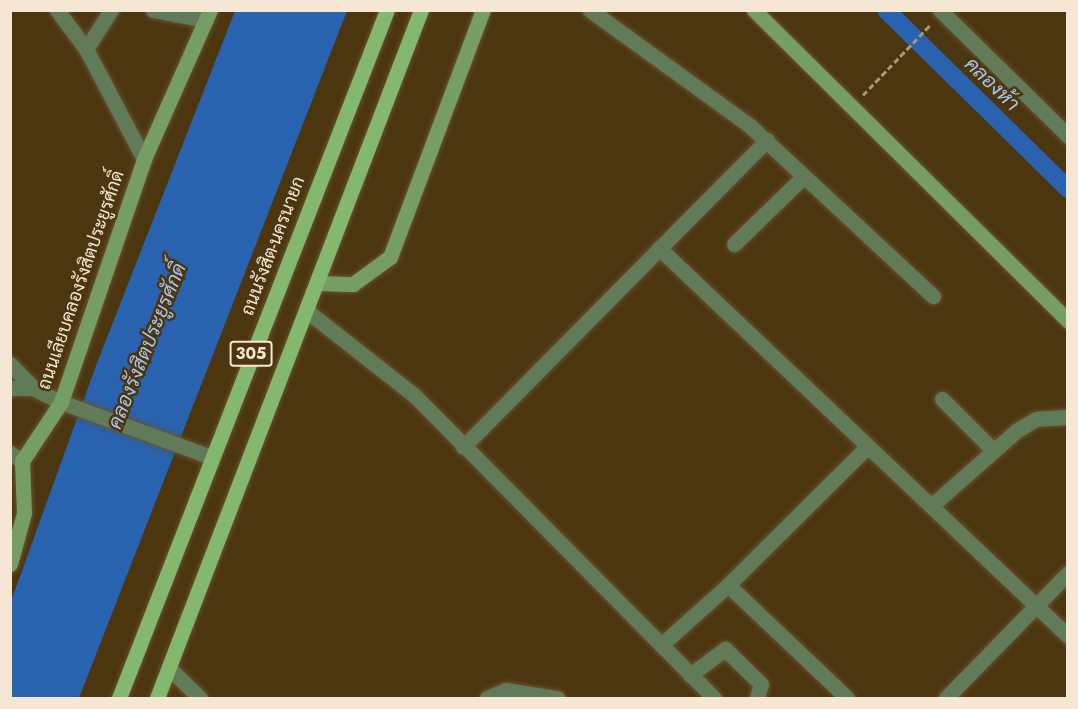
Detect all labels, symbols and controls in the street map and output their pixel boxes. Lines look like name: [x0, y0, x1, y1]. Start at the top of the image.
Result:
water label: คลองห้า: [960, 52, 1024, 116]
street label: ถนนเลียบคลองรังสิตประยูรศักดิ์: [33, 167, 129, 393]
street label: ถนนรังสิต-นครนายก: [237, 173, 309, 319]
water label: คลองรังสิตประยูรศักดิ์: [103, 259, 191, 433]
road number: 305: [228, 341, 274, 367]

